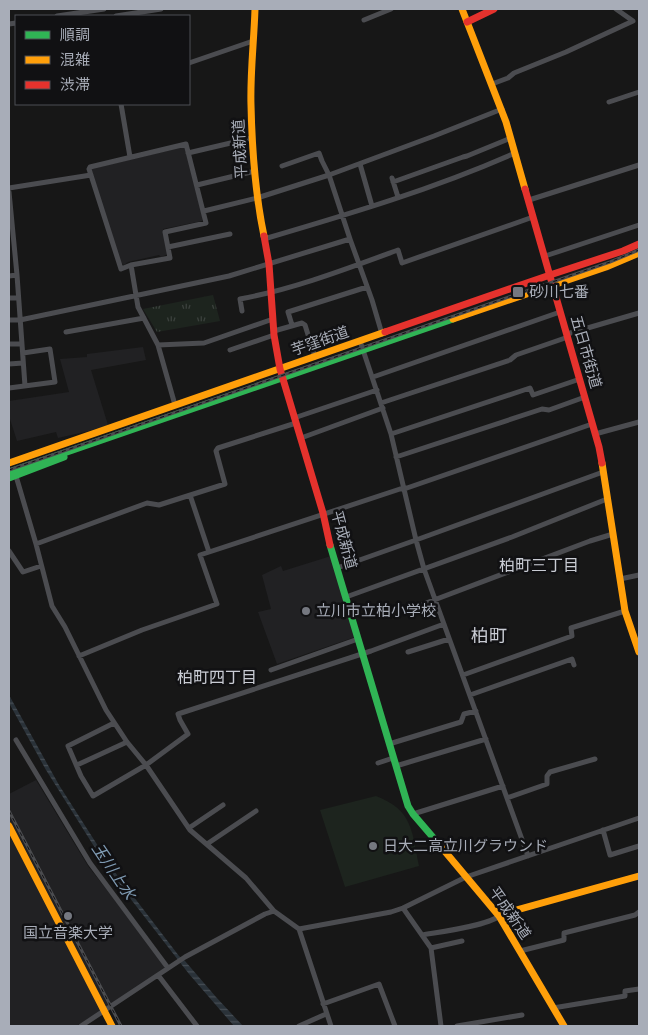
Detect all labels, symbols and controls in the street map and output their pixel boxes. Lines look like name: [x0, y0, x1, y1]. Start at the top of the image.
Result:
legend: [15, 15, 190, 105]
text: 順調: [60, 26, 90, 44]
text: 混雑: [60, 51, 90, 69]
text: 渋滞: [60, 76, 90, 94]
street label: 平成新道: [229, 119, 251, 179]
place label: 砂川七番: [529, 283, 589, 301]
marker: 砂川七番: [511, 285, 525, 299]
street label: 五日市街道: [567, 313, 605, 391]
street label: 芋窪街道: [289, 323, 351, 359]
street label: 平成新道: [328, 509, 360, 571]
district label: 柏町三丁目: [499, 556, 579, 575]
place label: 立川市立柏小学校: [316, 602, 436, 620]
marker: 立川市立柏小学校: [300, 605, 312, 617]
district label: 柏町: [471, 625, 507, 647]
district label: 柏町四丁目: [177, 668, 257, 687]
place label: 日大二高立川グラウンド: [383, 837, 548, 855]
water label: 玉川上水: [88, 839, 140, 905]
marker: 日大二高立川グラウンド: [367, 840, 379, 852]
street label: 平成新道: [485, 883, 535, 943]
marker: 国立音楽大学: [62, 910, 74, 922]
place label: 国立音楽大学: [23, 924, 113, 942]

